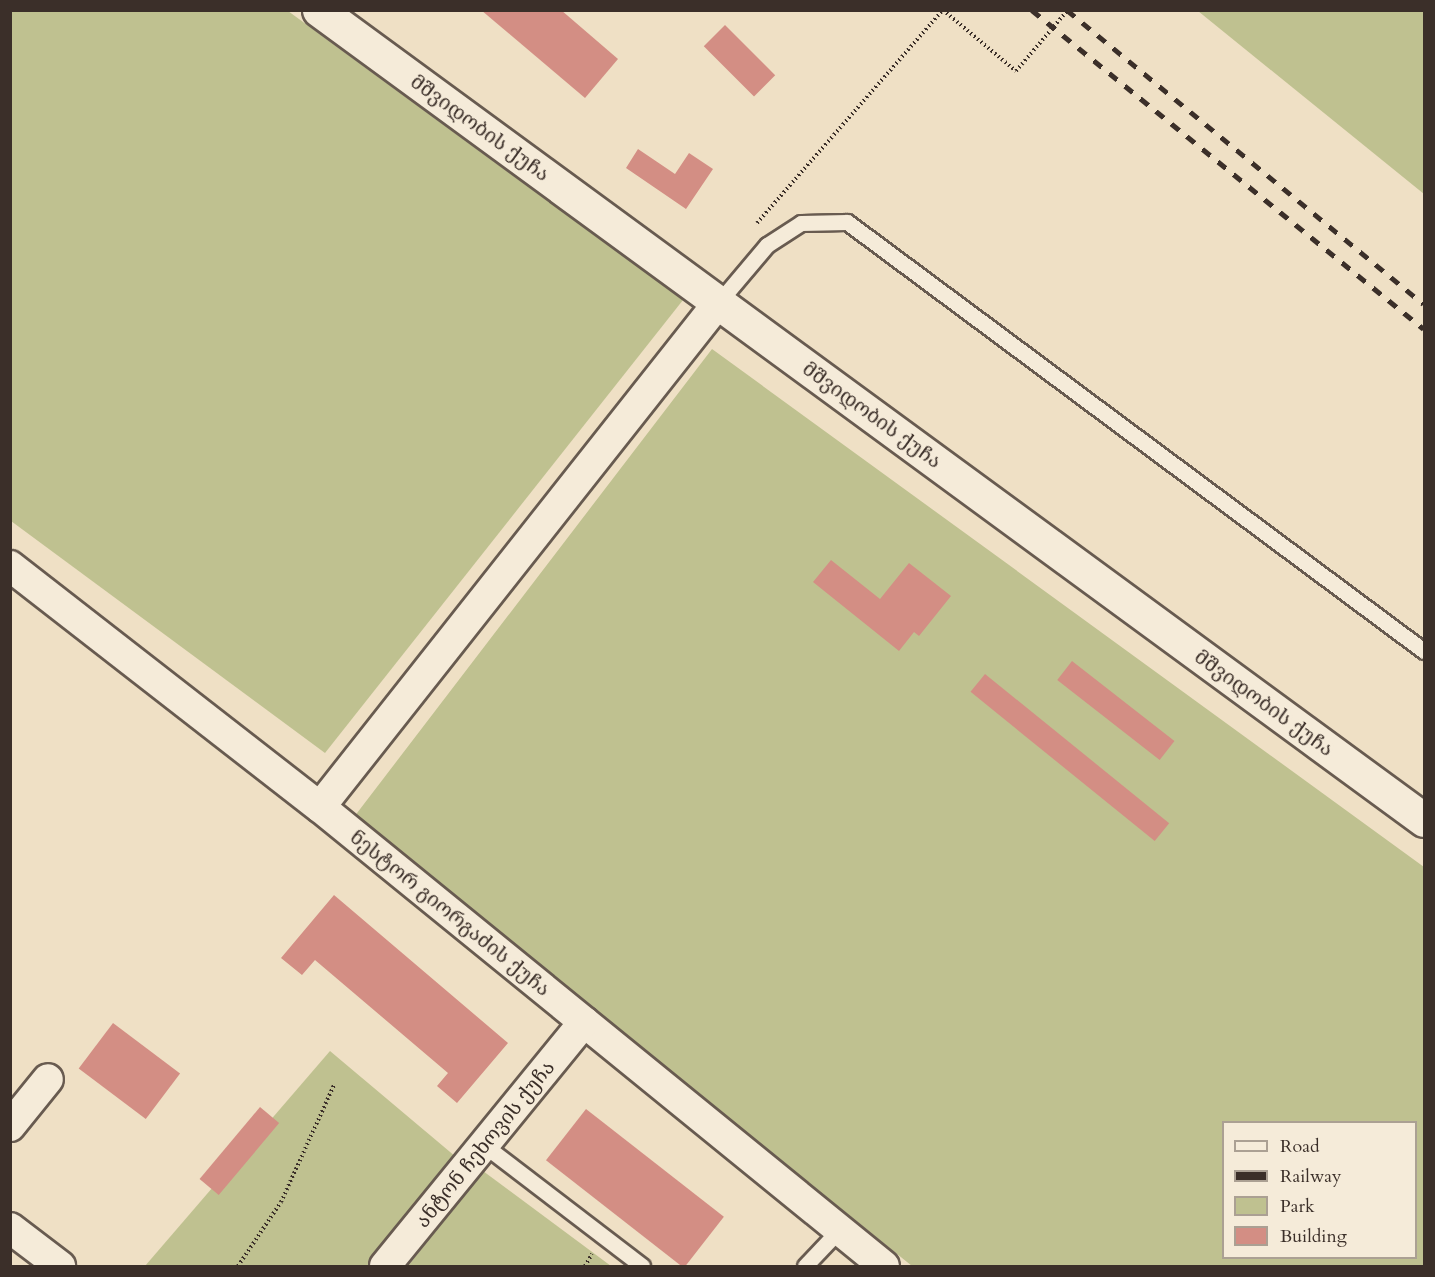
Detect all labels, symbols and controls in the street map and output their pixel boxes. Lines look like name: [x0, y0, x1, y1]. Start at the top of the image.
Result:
street label: მშვიდობის ქუჩა: [406, 70, 554, 186]
street label: მშვიდობის ქუჩა: [798, 357, 946, 473]
street label: მშვიდობის ქუჩა: [1190, 645, 1338, 761]
street label: ნესტორ გიორგაძის ქუჩა: [345, 825, 555, 1001]
street label: ანტონ ჩეხოვის ქუჩა: [410, 1056, 560, 1232]
legend: [1222, 1121, 1417, 1259]
text: Road: [1280, 1134, 1320, 1159]
text: Railway: [1280, 1164, 1342, 1189]
text: Park: [1280, 1194, 1315, 1219]
text: Building: [1280, 1224, 1347, 1249]

